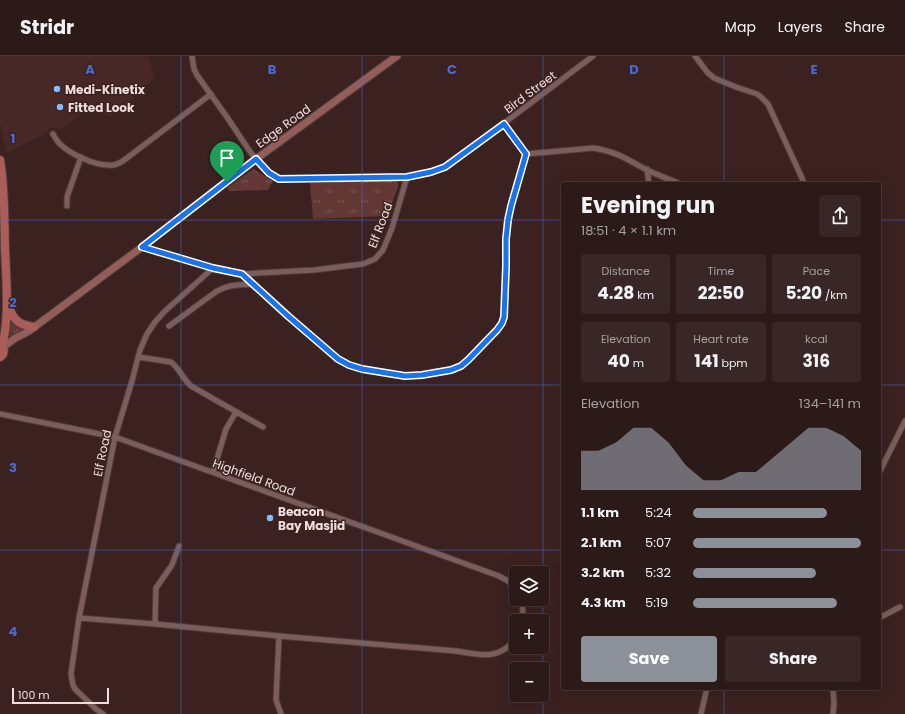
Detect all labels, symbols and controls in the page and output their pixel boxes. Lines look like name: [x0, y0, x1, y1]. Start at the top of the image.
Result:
text: Stridr: [20, 14, 74, 41]
text: Map: [725, 17, 756, 37]
text: Layers: [778, 17, 822, 37]
text: Share: [844, 17, 885, 37]
text: A: [85, 60, 95, 79]
text: B: [268, 60, 277, 79]
text: C: [447, 60, 457, 79]
text: D: [629, 60, 639, 79]
text: E: [810, 60, 818, 79]
street label: Bird Street: [500, 67, 560, 117]
place label: Medi-Kinetix: [65, 81, 146, 98]
marker: Medi-Kinetix: [52, 84, 62, 94]
place label: Fitted Look: [68, 99, 135, 116]
street label: Edge Road: [252, 100, 314, 152]
marker: Fitted Look: [55, 102, 65, 112]
text: 1: [11, 129, 15, 148]
pin: [210, 141, 244, 182]
icon: arrive: [216, 147, 238, 169]
text: Evening run: [581, 190, 715, 221]
button: share: [819, 195, 861, 237]
street label: Elf Road: [364, 200, 396, 250]
text: 18:51 · 4 × 1.1 km: [581, 221, 676, 240]
text: Distance: [602, 263, 650, 279]
text: Time: [708, 263, 734, 279]
text: Pace: [803, 263, 830, 279]
text: 4.28: [597, 281, 634, 305]
text: 22:50: [698, 281, 744, 305]
text: 5:20: [785, 281, 822, 305]
text: km: [634, 287, 654, 303]
text: /km: [822, 287, 847, 303]
text: 2: [9, 293, 17, 312]
text: Elevation: [601, 331, 650, 347]
text: Heart rate: [693, 331, 749, 347]
text: kcal: [805, 331, 828, 347]
text: 40: [607, 349, 630, 373]
text: 141: [694, 349, 719, 373]
text: 316: [803, 349, 830, 373]
text: m: [630, 355, 644, 371]
text: bpm: [719, 355, 748, 371]
text: Elevation: [581, 394, 640, 413]
text: 134–141 m: [799, 394, 861, 413]
street label: Elf Road: [89, 428, 115, 478]
street label: Highfield Road: [210, 454, 298, 500]
text: 3: [9, 458, 17, 477]
place label: Beacon Bay Masjid: [278, 503, 345, 534]
text: 1.1 km: [581, 503, 619, 522]
text: 5:24: [645, 503, 672, 522]
marker: Beacon Bay Masjid: [265, 513, 275, 523]
text: 2.1 km: [581, 533, 622, 552]
text: 5:07: [645, 533, 671, 552]
text: 3.2 km: [581, 563, 625, 582]
text: 5:32: [645, 563, 671, 582]
map controls: [509, 566, 549, 702]
button: layers: [509, 566, 549, 606]
text: 4.3 km: [581, 593, 626, 612]
text: 5:19: [645, 593, 668, 612]
button: +: [509, 614, 549, 654]
text: 4: [9, 622, 18, 641]
button: Save: [581, 636, 717, 682]
button: Share: [725, 636, 861, 682]
button: −: [509, 662, 549, 702]
scale bar: [12, 686, 109, 705]
text: 100 m: [18, 687, 50, 703]

